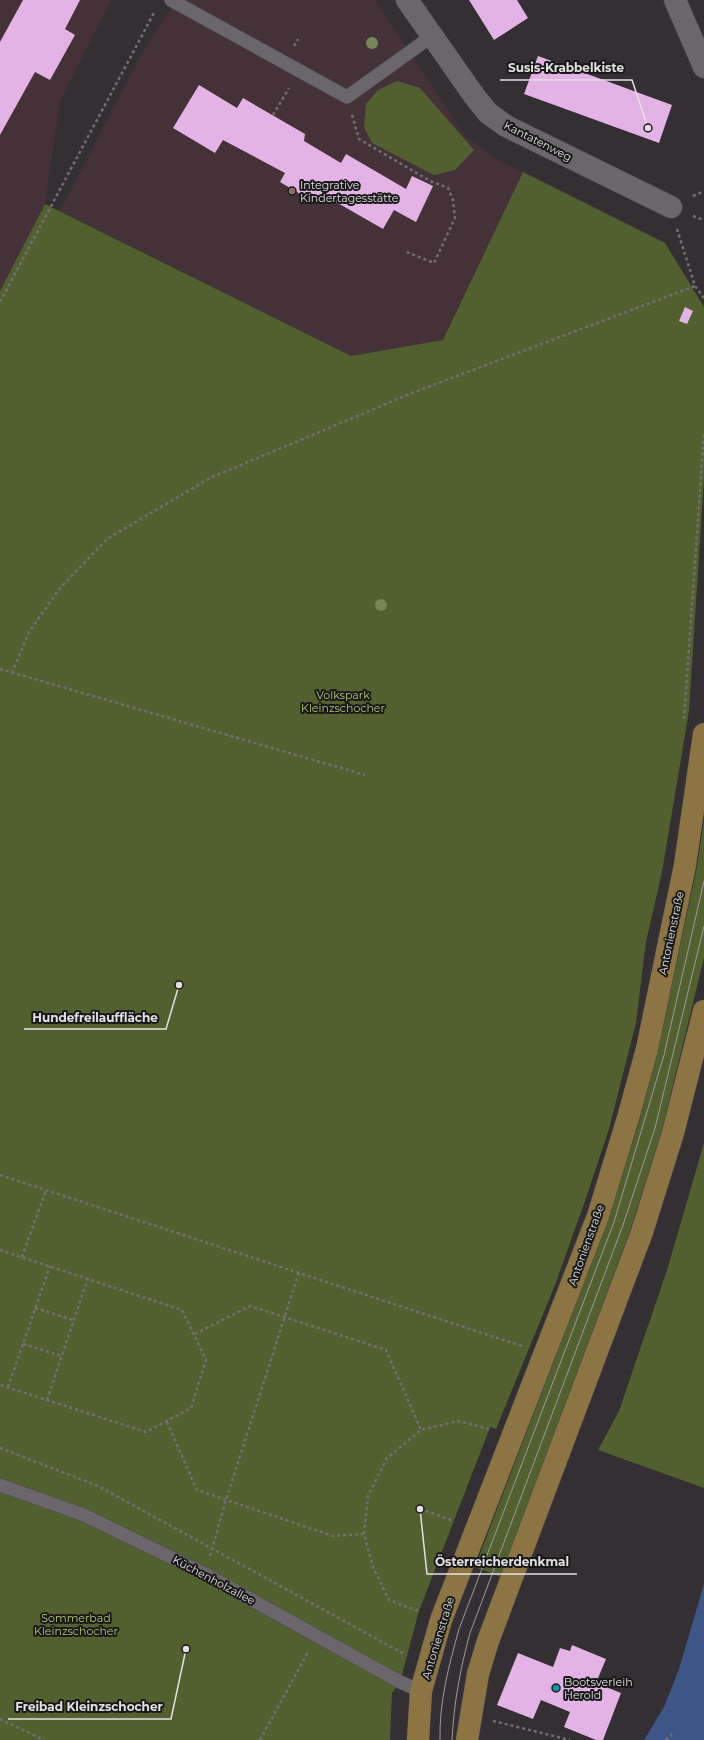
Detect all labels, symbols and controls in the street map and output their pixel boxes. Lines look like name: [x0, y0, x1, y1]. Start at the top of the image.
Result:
callout: Susis-Krabbelkiste: [500, 56, 632, 80]
text: Susis-Krabbelkiste: [508, 60, 624, 75]
street label: Kantatenweg: [502, 118, 574, 164]
place label: Integrative Kindertagesstätte: [300, 178, 399, 205]
marker: Integrative Kindertagesstätte: [287, 186, 297, 196]
park label: Volkspark Kleinzschocher: [301, 688, 385, 715]
street label: Antonienstraße: [655, 890, 687, 976]
callout: Hundefreilauffläche: [24, 1005, 166, 1029]
text: Hundefreilauffläche: [32, 1010, 158, 1025]
street label: Antonienstraße: [565, 1202, 607, 1287]
callout: Österreicherdenkmal: [427, 1550, 577, 1574]
street label: Küchenholzallee: [170, 1552, 258, 1608]
text: Österreicherdenkmal: [435, 1554, 569, 1569]
street label: Antonienstraße: [419, 1595, 457, 1681]
park label: Sommerbad Kleinzschocher: [34, 1611, 118, 1638]
place label: Bootsverleih Herold: [564, 1675, 633, 1702]
marker: Bootsverleih Herold: [551, 1683, 561, 1693]
callout: Freibad Kleinzschocher: [8, 1695, 171, 1719]
text: Freibad Kleinzschocher: [15, 1699, 163, 1714]

